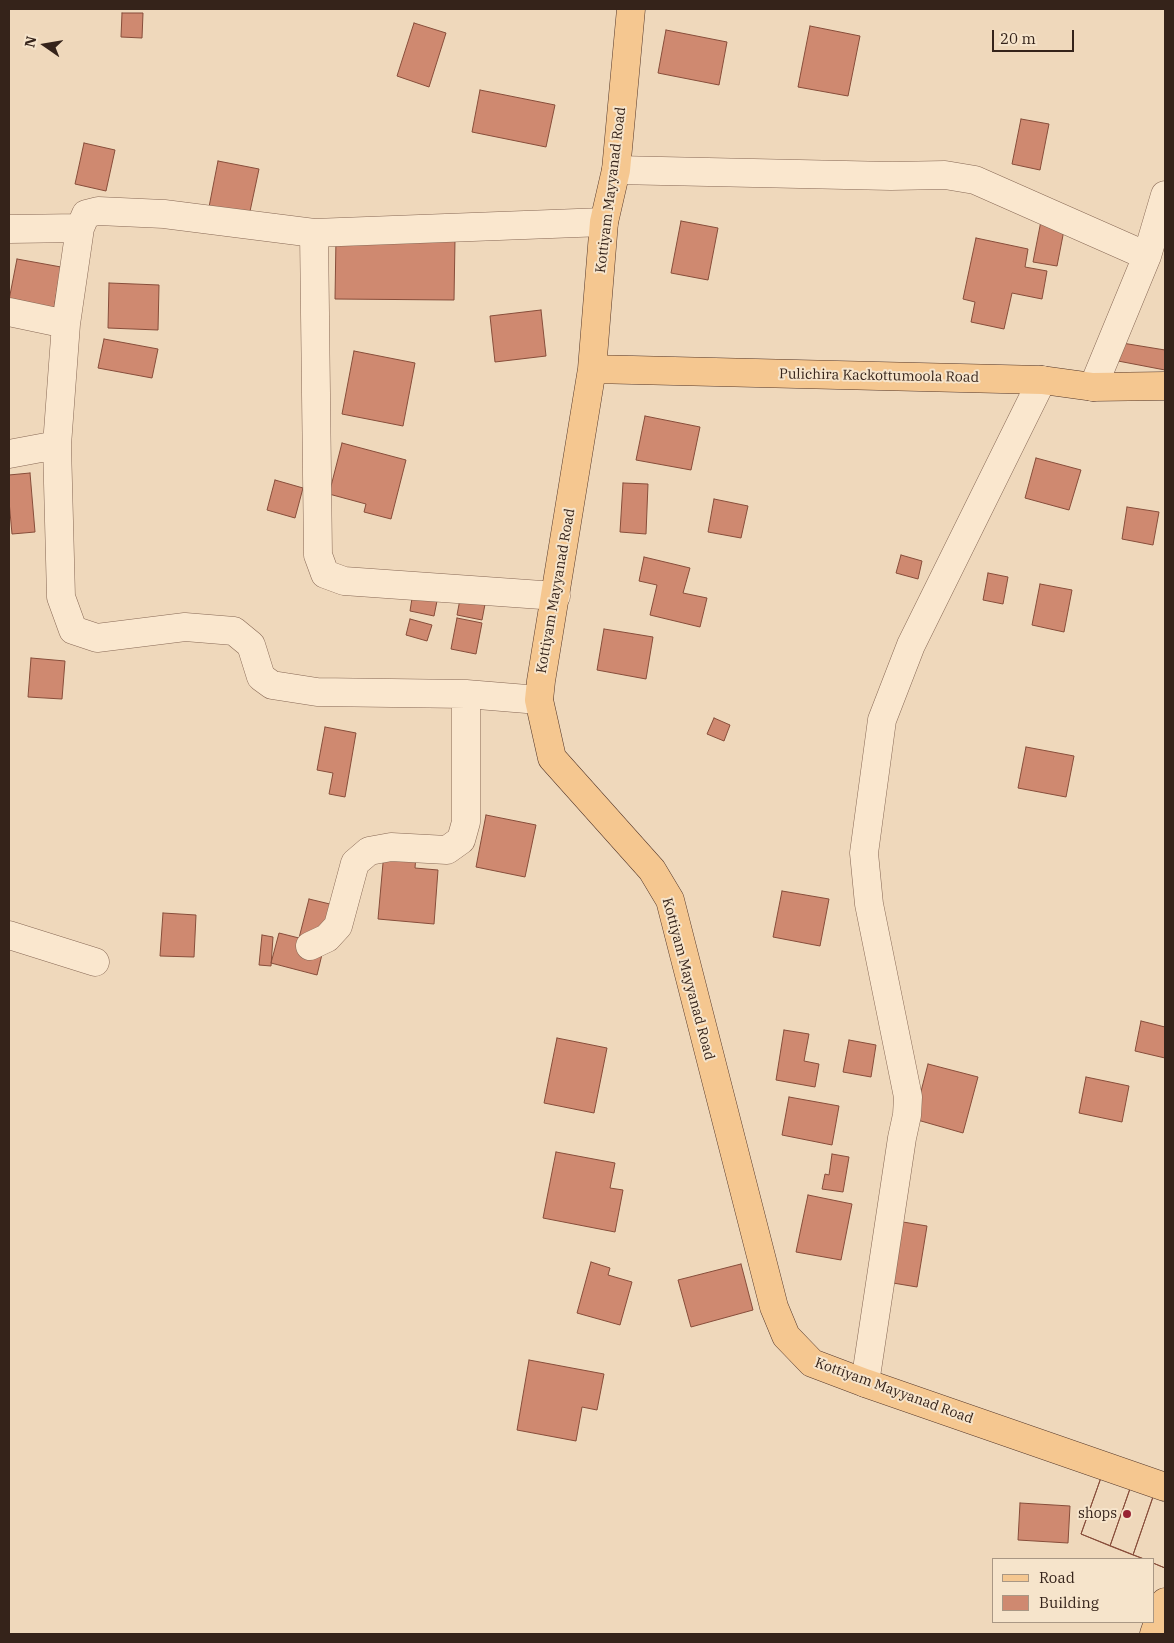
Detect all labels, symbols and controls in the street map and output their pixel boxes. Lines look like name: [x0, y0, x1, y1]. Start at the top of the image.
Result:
north arrow: [20, 20, 70, 70]
scale bar: [994, 20, 1076, 52]
text: 20 m: [1000, 29, 1036, 48]
text: N: [20, 34, 40, 49]
street label: Kottiyam Mayyanad Road: [592, 106, 630, 274]
street label: Pulichira Kackottumoola Road: [779, 366, 979, 386]
street label: Kottiyam Mayyanad Road: [533, 507, 579, 675]
street label: Kottiyam Mayyanad Road: [658, 896, 718, 1062]
street label: Kottiyam Mayyanad Road: [813, 1354, 975, 1428]
place label: shops: [1078, 1506, 1117, 1522]
marker: shops: [1121, 1508, 1133, 1520]
legend: [992, 1558, 1154, 1623]
text: Road: [1039, 1568, 1075, 1587]
text: Building: [1039, 1593, 1099, 1612]

